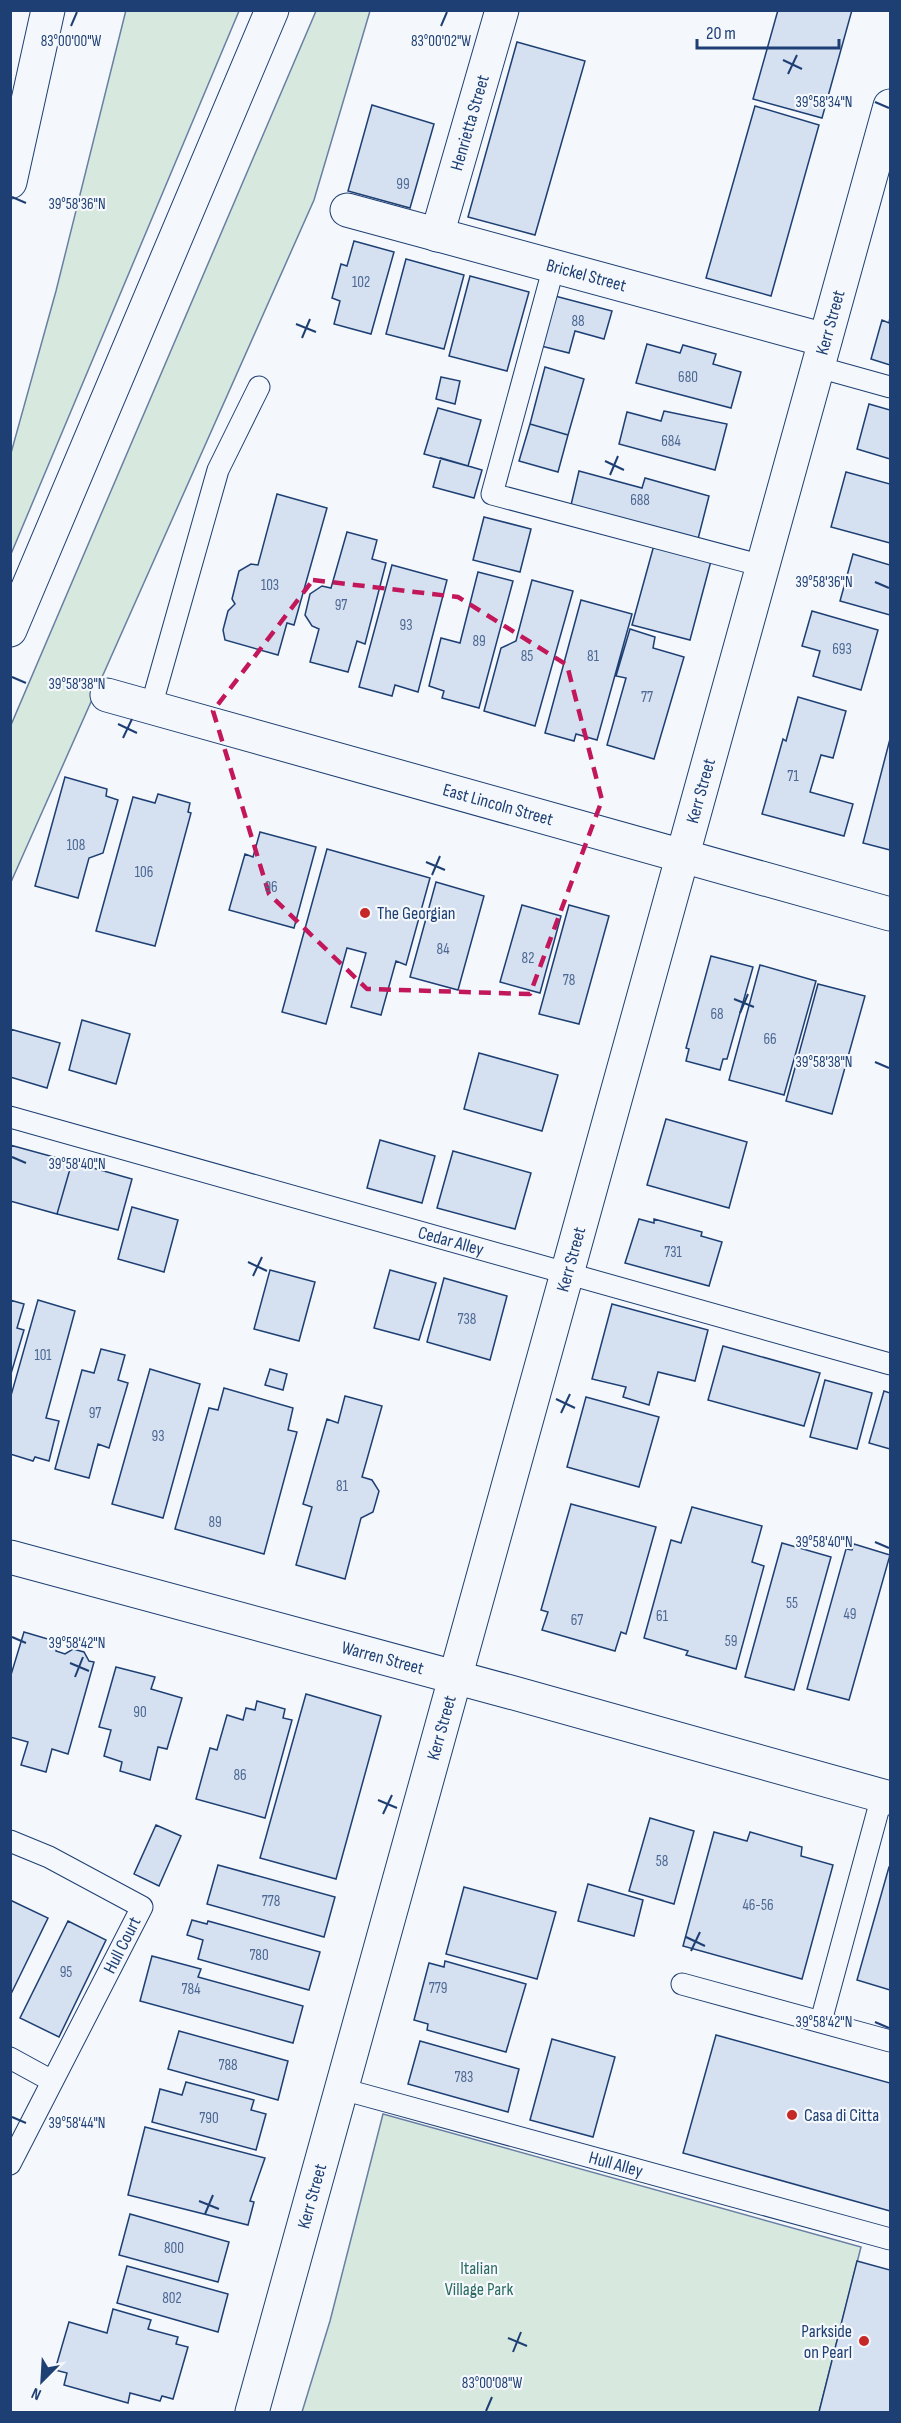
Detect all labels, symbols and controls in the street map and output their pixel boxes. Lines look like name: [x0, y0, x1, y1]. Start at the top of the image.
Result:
scale bar: [697, 12, 840, 50]
text: 20 m: [706, 23, 736, 44]
text: 83°00'00"W: [41, 32, 102, 51]
text: 83°00'02"W: [411, 32, 471, 51]
street label: Henrietta Street: [446, 72, 494, 173]
text: 39°58'34"N: [796, 93, 852, 112]
house number: 99: [396, 175, 410, 194]
text: 39°58'36"N: [48, 195, 106, 214]
street label: Brickel Street: [544, 255, 629, 297]
house number: 102: [352, 273, 370, 292]
street label: Kerr Street: [812, 287, 850, 357]
house number: 88: [571, 312, 585, 331]
house number: 680: [678, 368, 698, 387]
house number: 684: [661, 432, 681, 451]
house number: 688: [630, 491, 650, 510]
text: 39°58'36"N: [795, 573, 853, 592]
house number: 103: [261, 576, 279, 595]
house number: 97: [335, 596, 347, 615]
house number: 93: [400, 616, 412, 635]
house number: 89: [472, 632, 486, 651]
house number: 693: [832, 640, 852, 659]
house number: 85: [521, 647, 533, 666]
house number: 81: [587, 647, 600, 666]
text: 39°58'38"N: [48, 675, 106, 694]
house number: 77: [641, 688, 653, 707]
street label: Kerr Street: [682, 756, 720, 826]
house number: 71: [787, 767, 799, 786]
street label: East Lincoln Street: [440, 779, 556, 830]
house number: 108: [67, 836, 85, 855]
house number: 106: [135, 863, 153, 882]
house number: 96: [264, 878, 278, 897]
place label: The Georgian: [377, 903, 456, 924]
marker: The Georgian: [358, 906, 372, 920]
house number: 84: [436, 940, 450, 959]
house number: 82: [522, 949, 534, 968]
house number: 78: [563, 971, 575, 990]
house number: 68: [710, 1005, 724, 1024]
house number: 66: [763, 1030, 777, 1049]
text: 39°58'38"N: [795, 1053, 853, 1072]
text: 39°58'40"N: [48, 1155, 106, 1174]
street label: Cedar Alley: [416, 1222, 486, 1260]
street label: Kerr Street: [552, 1224, 590, 1294]
house number: 731: [664, 1243, 683, 1262]
house number: 738: [458, 1310, 476, 1329]
house number: 101: [34, 1346, 52, 1365]
house number: 97: [89, 1404, 101, 1423]
house number: 93: [152, 1427, 164, 1446]
house number: 81: [336, 1477, 349, 1496]
house number: 89: [208, 1513, 222, 1532]
text: 39°58'40"N: [795, 1533, 853, 1552]
house number: 55: [786, 1594, 798, 1613]
house number: 49: [844, 1605, 856, 1624]
house number: 61: [656, 1607, 669, 1626]
house number: 67: [571, 1611, 583, 1630]
house number: 59: [725, 1632, 737, 1651]
text: 39°58'42"N: [49, 1634, 105, 1653]
street label: Warren Street: [339, 1637, 426, 1679]
street label: Kerr Street: [423, 1693, 461, 1763]
house number: 90: [133, 1703, 147, 1722]
house number: 86: [233, 1766, 247, 1785]
house number: 58: [656, 1852, 668, 1871]
house number: 778: [262, 1892, 280, 1911]
house number: 46-56: [743, 1896, 773, 1915]
street label: Hull Court: [99, 1913, 146, 1977]
house number: 780: [249, 1946, 269, 1965]
house number: 95: [60, 1963, 72, 1982]
house number: 779: [429, 1979, 447, 1998]
house number: 784: [181, 1980, 201, 1999]
text: 39°58'42"N: [796, 2013, 852, 2032]
house number: 788: [218, 2056, 238, 2075]
house number: 783: [455, 2068, 473, 2087]
place label: Casa di Citta: [804, 2105, 879, 2126]
marker: Casa di Citta: [785, 2108, 799, 2122]
house number: 790: [199, 2109, 219, 2128]
text: 39°58'44"N: [49, 2114, 105, 2133]
street label: Hull Alley: [586, 2147, 645, 2182]
street label: Kerr Street: [293, 2161, 331, 2231]
house number: 800: [164, 2239, 184, 2258]
park label: Italian Village Park: [445, 2258, 513, 2300]
house number: 802: [162, 2289, 182, 2308]
place label: Parkside on Pearl: [801, 2321, 852, 2363]
marker: Parkside on Pearl: [857, 2334, 871, 2348]
north arrow: [12, 2351, 72, 2411]
text: 83°00'08"W: [462, 2374, 522, 2393]
text: N: [29, 2383, 44, 2404]

